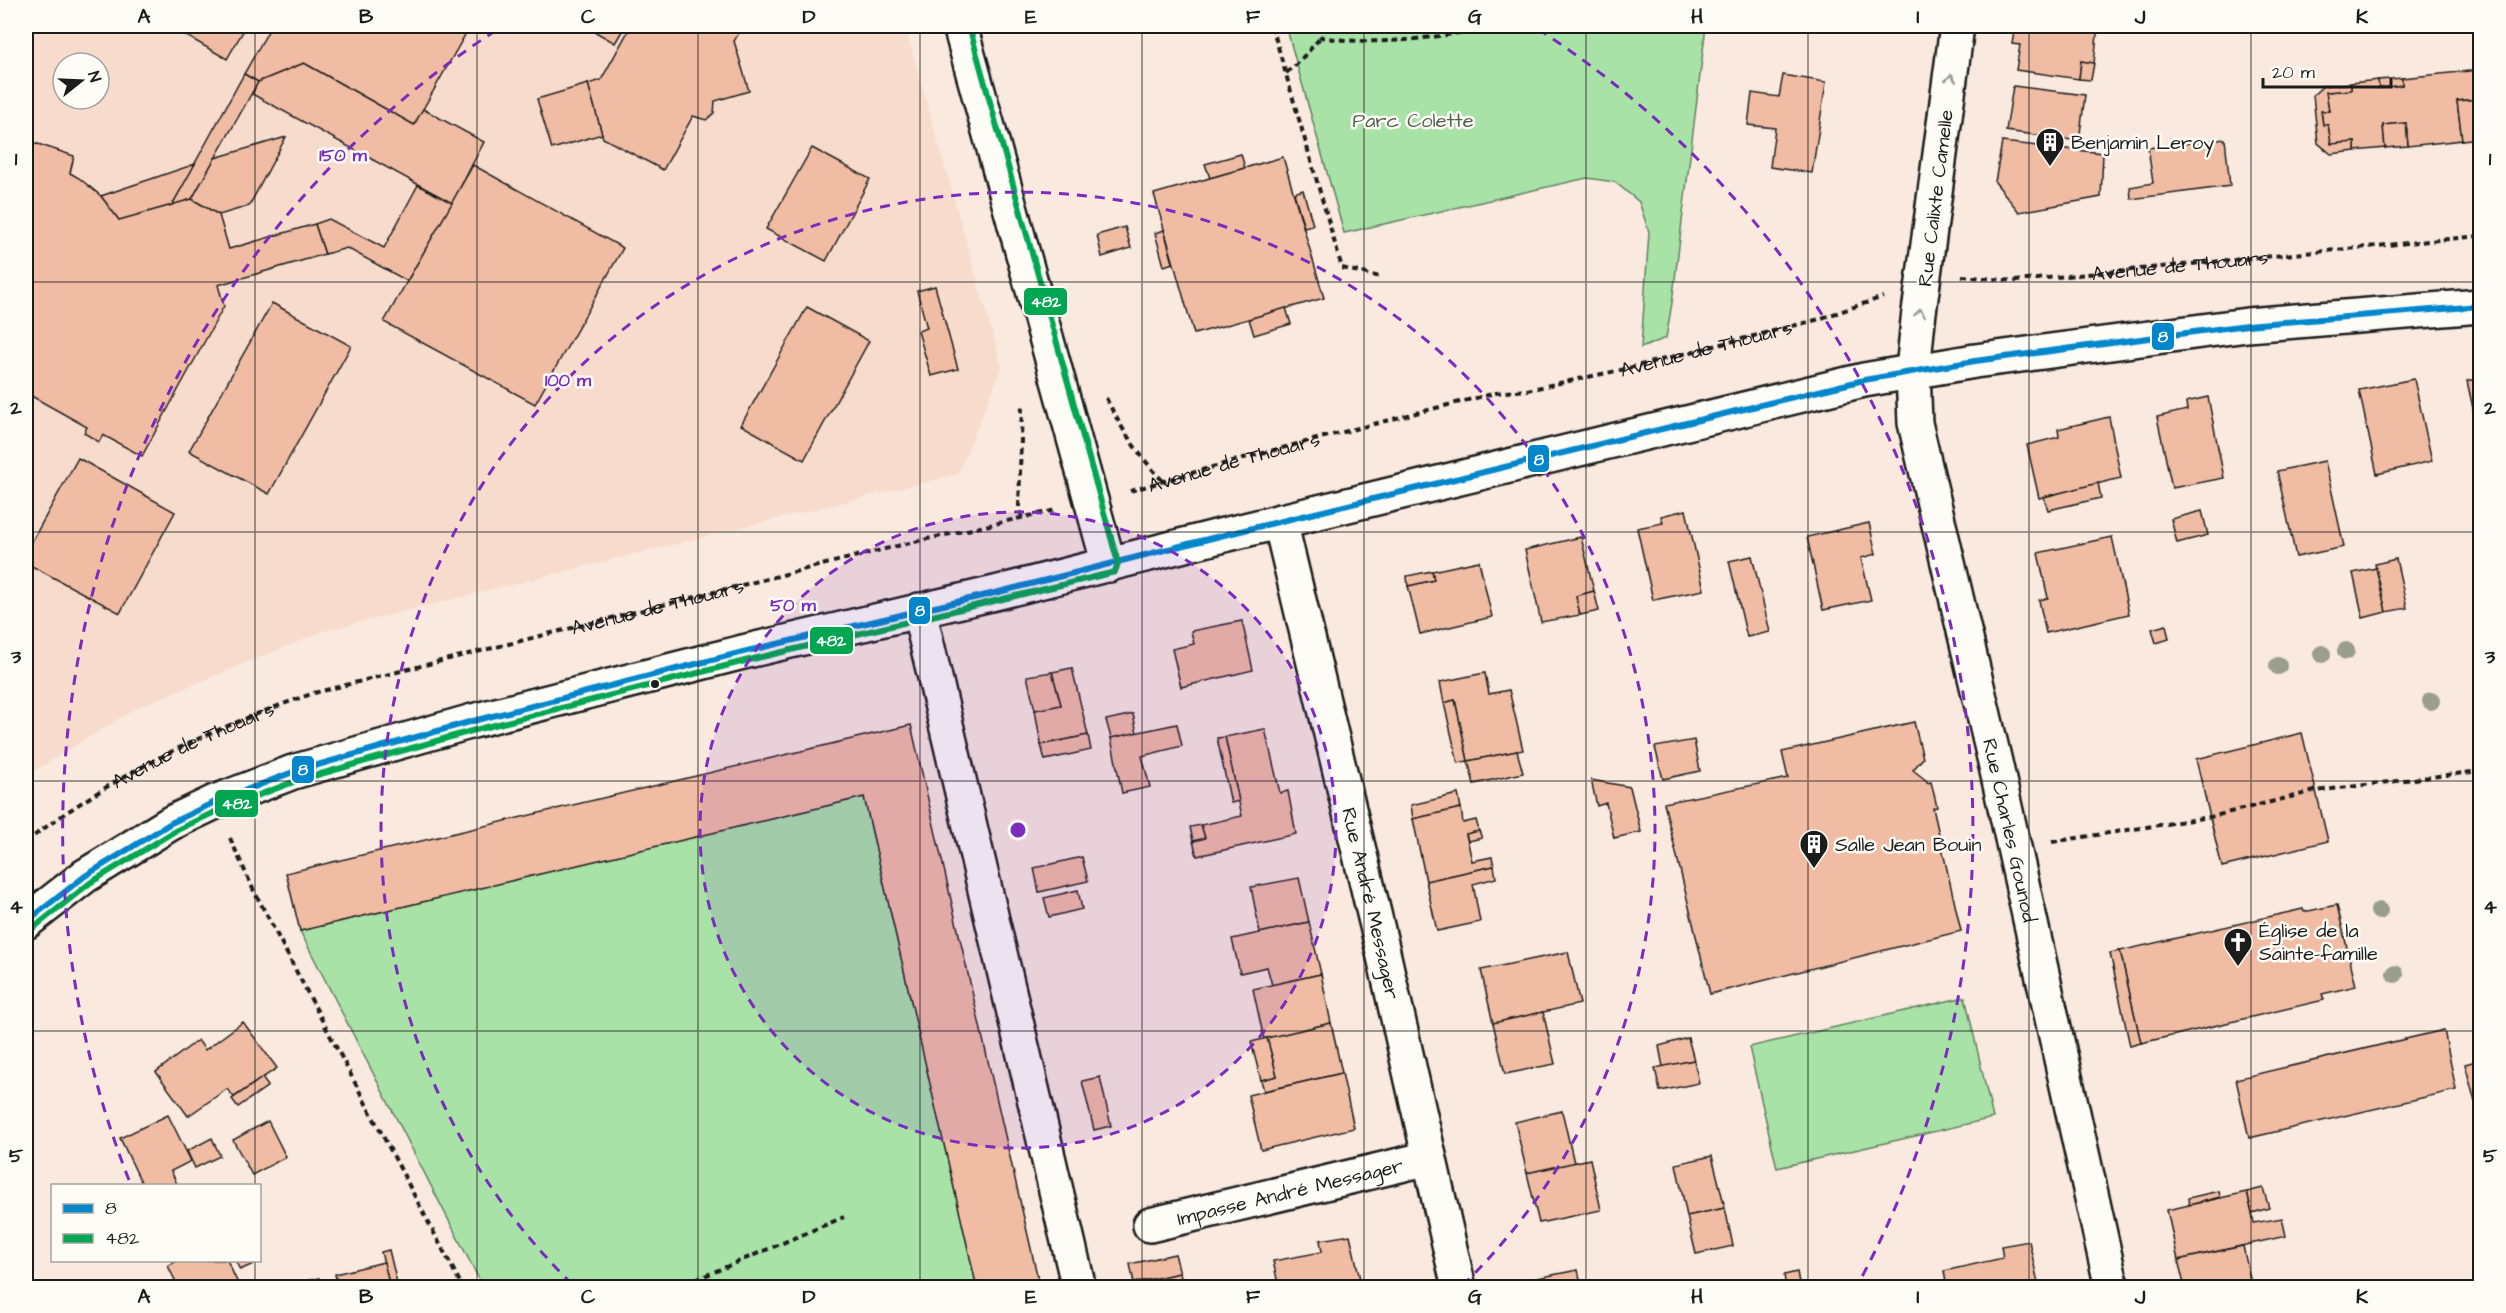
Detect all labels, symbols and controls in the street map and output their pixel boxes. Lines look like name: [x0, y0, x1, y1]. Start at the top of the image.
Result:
text: A: [138, 3, 151, 31]
text: B: [359, 3, 374, 31]
text: C: [581, 3, 596, 31]
text: D: [803, 3, 816, 31]
text: E: [1025, 3, 1037, 31]
text: F: [1246, 3, 1261, 31]
text: G: [1468, 3, 1482, 31]
text: H: [1691, 3, 1703, 31]
text: I: [1916, 3, 1920, 31]
text: J: [2134, 3, 2146, 31]
text: K: [2356, 3, 2369, 31]
north arrow: [51, 51, 111, 111]
scale bar: [2263, 51, 2390, 89]
text: 20 m: [2272, 60, 2315, 85]
text: N: [82, 69, 106, 85]
one-way arrow: [1944, 74, 1956, 83]
park label: Parc Colette: [1353, 107, 1474, 135]
street label: Rue Calixte Camelle: [1911, 108, 1961, 288]
building icon: Benjamin Leroy: [2034, 126, 2066, 168]
place label: Benjamin Leroy: [2071, 129, 2214, 158]
text: 150 m: [319, 143, 368, 168]
text: 1: [15, 145, 18, 173]
text: 1: [2489, 145, 2492, 173]
street label: Avenue de Thouars: [2091, 244, 2270, 289]
line badge: 482: [1023, 287, 1068, 316]
text: 482: [1031, 291, 1062, 313]
one-way arrow: [1913, 308, 1925, 318]
street label: Avenue de Thouars: [1617, 314, 1796, 385]
line badge: 8: [2151, 322, 2175, 351]
text: 8: [2158, 326, 2169, 348]
text: 100 m: [545, 368, 592, 393]
text: 2: [9, 394, 22, 422]
text: 2: [2483, 394, 2496, 422]
street label: Avenue de Thouars: [1145, 426, 1323, 500]
line badge: 8: [1527, 444, 1550, 473]
text: 8: [1534, 449, 1545, 471]
street label: Avenue de Thouars: [568, 572, 747, 643]
text: 50 m: [770, 593, 817, 618]
line badge: 8: [908, 596, 931, 625]
text: 8: [915, 600, 926, 622]
line badge: 482: [809, 626, 854, 655]
text: 482: [816, 630, 847, 652]
text: 3: [10, 643, 22, 671]
text: 3: [2484, 643, 2496, 671]
unlabelled marker: [649, 678, 661, 690]
street label: Avenue de Thouars: [107, 695, 279, 796]
street label: Rue Charles Gounod: [1975, 736, 2043, 925]
line badge: 8: [291, 755, 315, 784]
text: 8: [298, 759, 309, 781]
line badge: 482: [214, 789, 259, 818]
text: 482: [222, 793, 253, 815]
street label: Rue André Messager: [1334, 805, 1406, 1002]
centre of rings: [1008, 820, 1028, 840]
building icon: Salle Jean Bouin: [1798, 828, 1830, 870]
place label: Salle Jean Bouin: [1835, 831, 1981, 859]
text: 4: [9, 893, 23, 921]
text: 4: [2483, 893, 2497, 921]
place label: Église de la Sainte-famille: [2259, 917, 2378, 968]
church icon: Église de la Sainte-famille: [2222, 926, 2254, 968]
text: 5: [9, 1142, 24, 1170]
text: 5: [2483, 1142, 2498, 1170]
street label: Impasse André Messager: [1174, 1152, 1406, 1233]
legend: [51, 1184, 261, 1262]
text: 8: [105, 1196, 117, 1221]
text: 482: [105, 1226, 140, 1251]
text: A: [138, 1283, 151, 1311]
text: B: [359, 1283, 374, 1311]
text: C: [581, 1283, 596, 1311]
text: D: [803, 1283, 816, 1311]
text: E: [1025, 1283, 1037, 1311]
text: F: [1246, 1283, 1261, 1311]
text: G: [1468, 1283, 1482, 1311]
text: H: [1691, 1283, 1703, 1311]
text: I: [1916, 1283, 1920, 1311]
text: J: [2134, 1283, 2146, 1311]
text: K: [2356, 1283, 2369, 1311]

